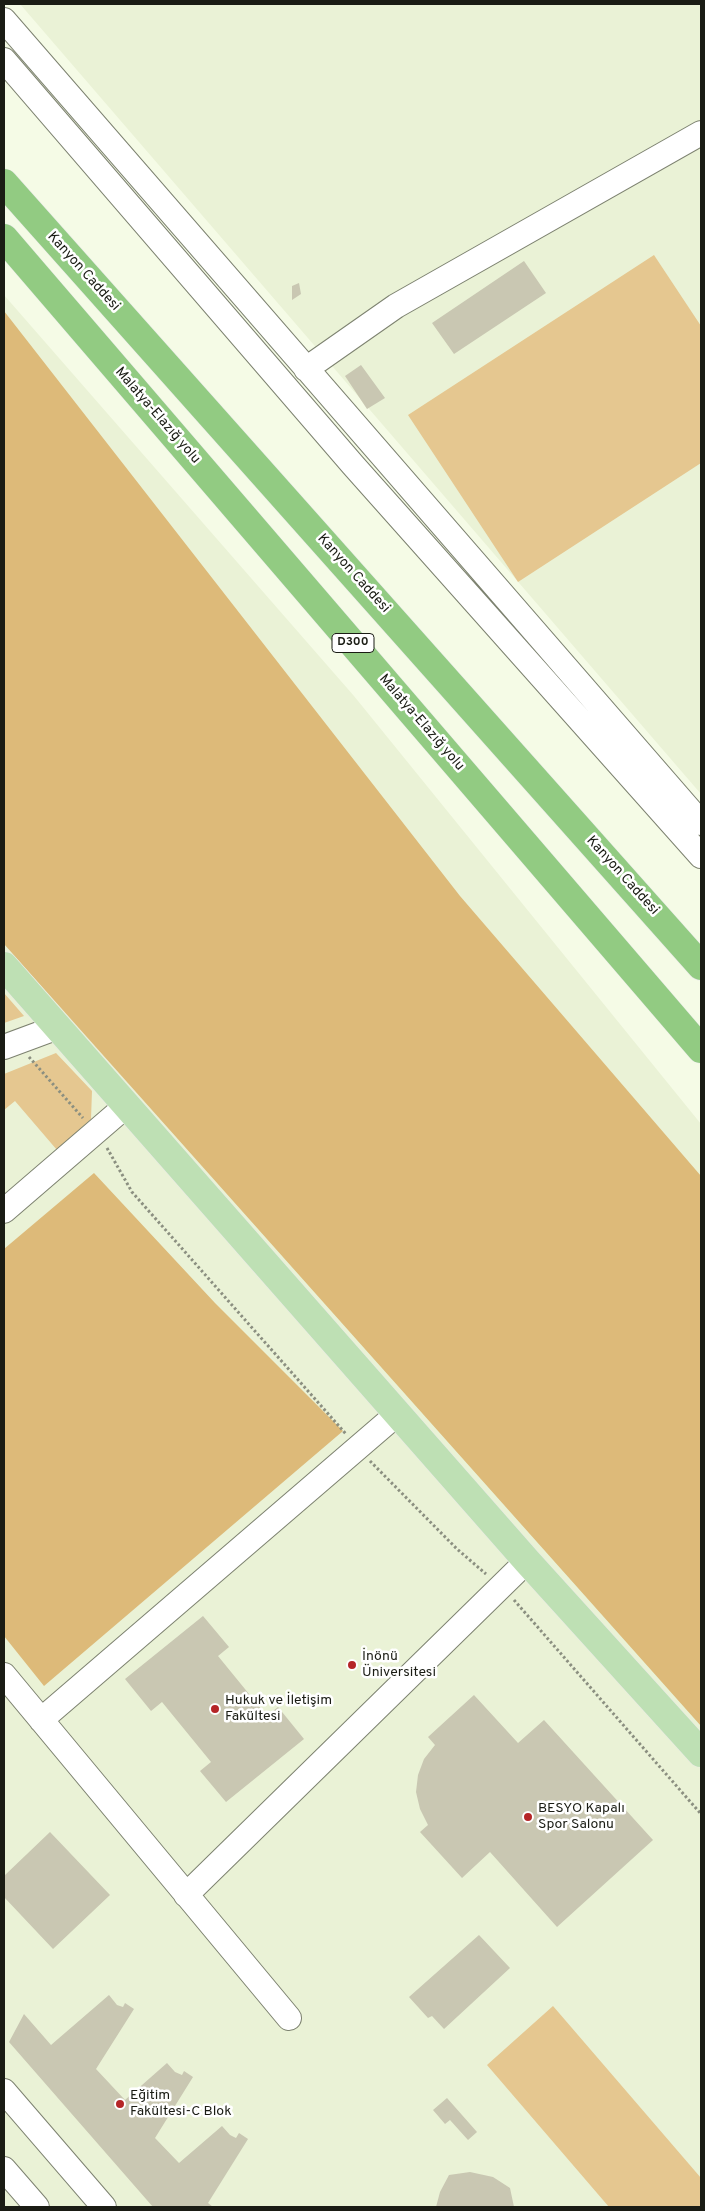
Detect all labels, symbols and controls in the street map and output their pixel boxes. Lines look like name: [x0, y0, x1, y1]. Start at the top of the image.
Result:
street label: Kanyon Caddesi: [43, 229, 123, 315]
street label: Malatya-Elazığ yolu: [111, 364, 203, 468]
street label: Kanyon Caddesi: [313, 531, 393, 617]
road number: D300: [332, 634, 374, 652]
street label: Malatya-Elazığ yolu: [375, 671, 467, 775]
street label: Kanyon Caddesi: [582, 833, 662, 919]
place label: İnönü Üniversitesi: [362, 1649, 436, 1681]
marker: İnönü Üniversitesi: [346, 1659, 358, 1671]
place label: Hukuk ve İletişim Fakültesi: [225, 1693, 332, 1725]
marker: Hukuk ve İletişim Fakültesi: [209, 1703, 221, 1715]
place label: BESYO Kapalı Spor Salonu: [538, 1801, 625, 1834]
marker: BESYO Kapalı Spor Salonu: [522, 1811, 534, 1823]
place label: Eğitim Fakültesi-C Blok: [130, 2088, 232, 2120]
marker: Eğitim Fakültesi-C Blok: [114, 2098, 126, 2110]

